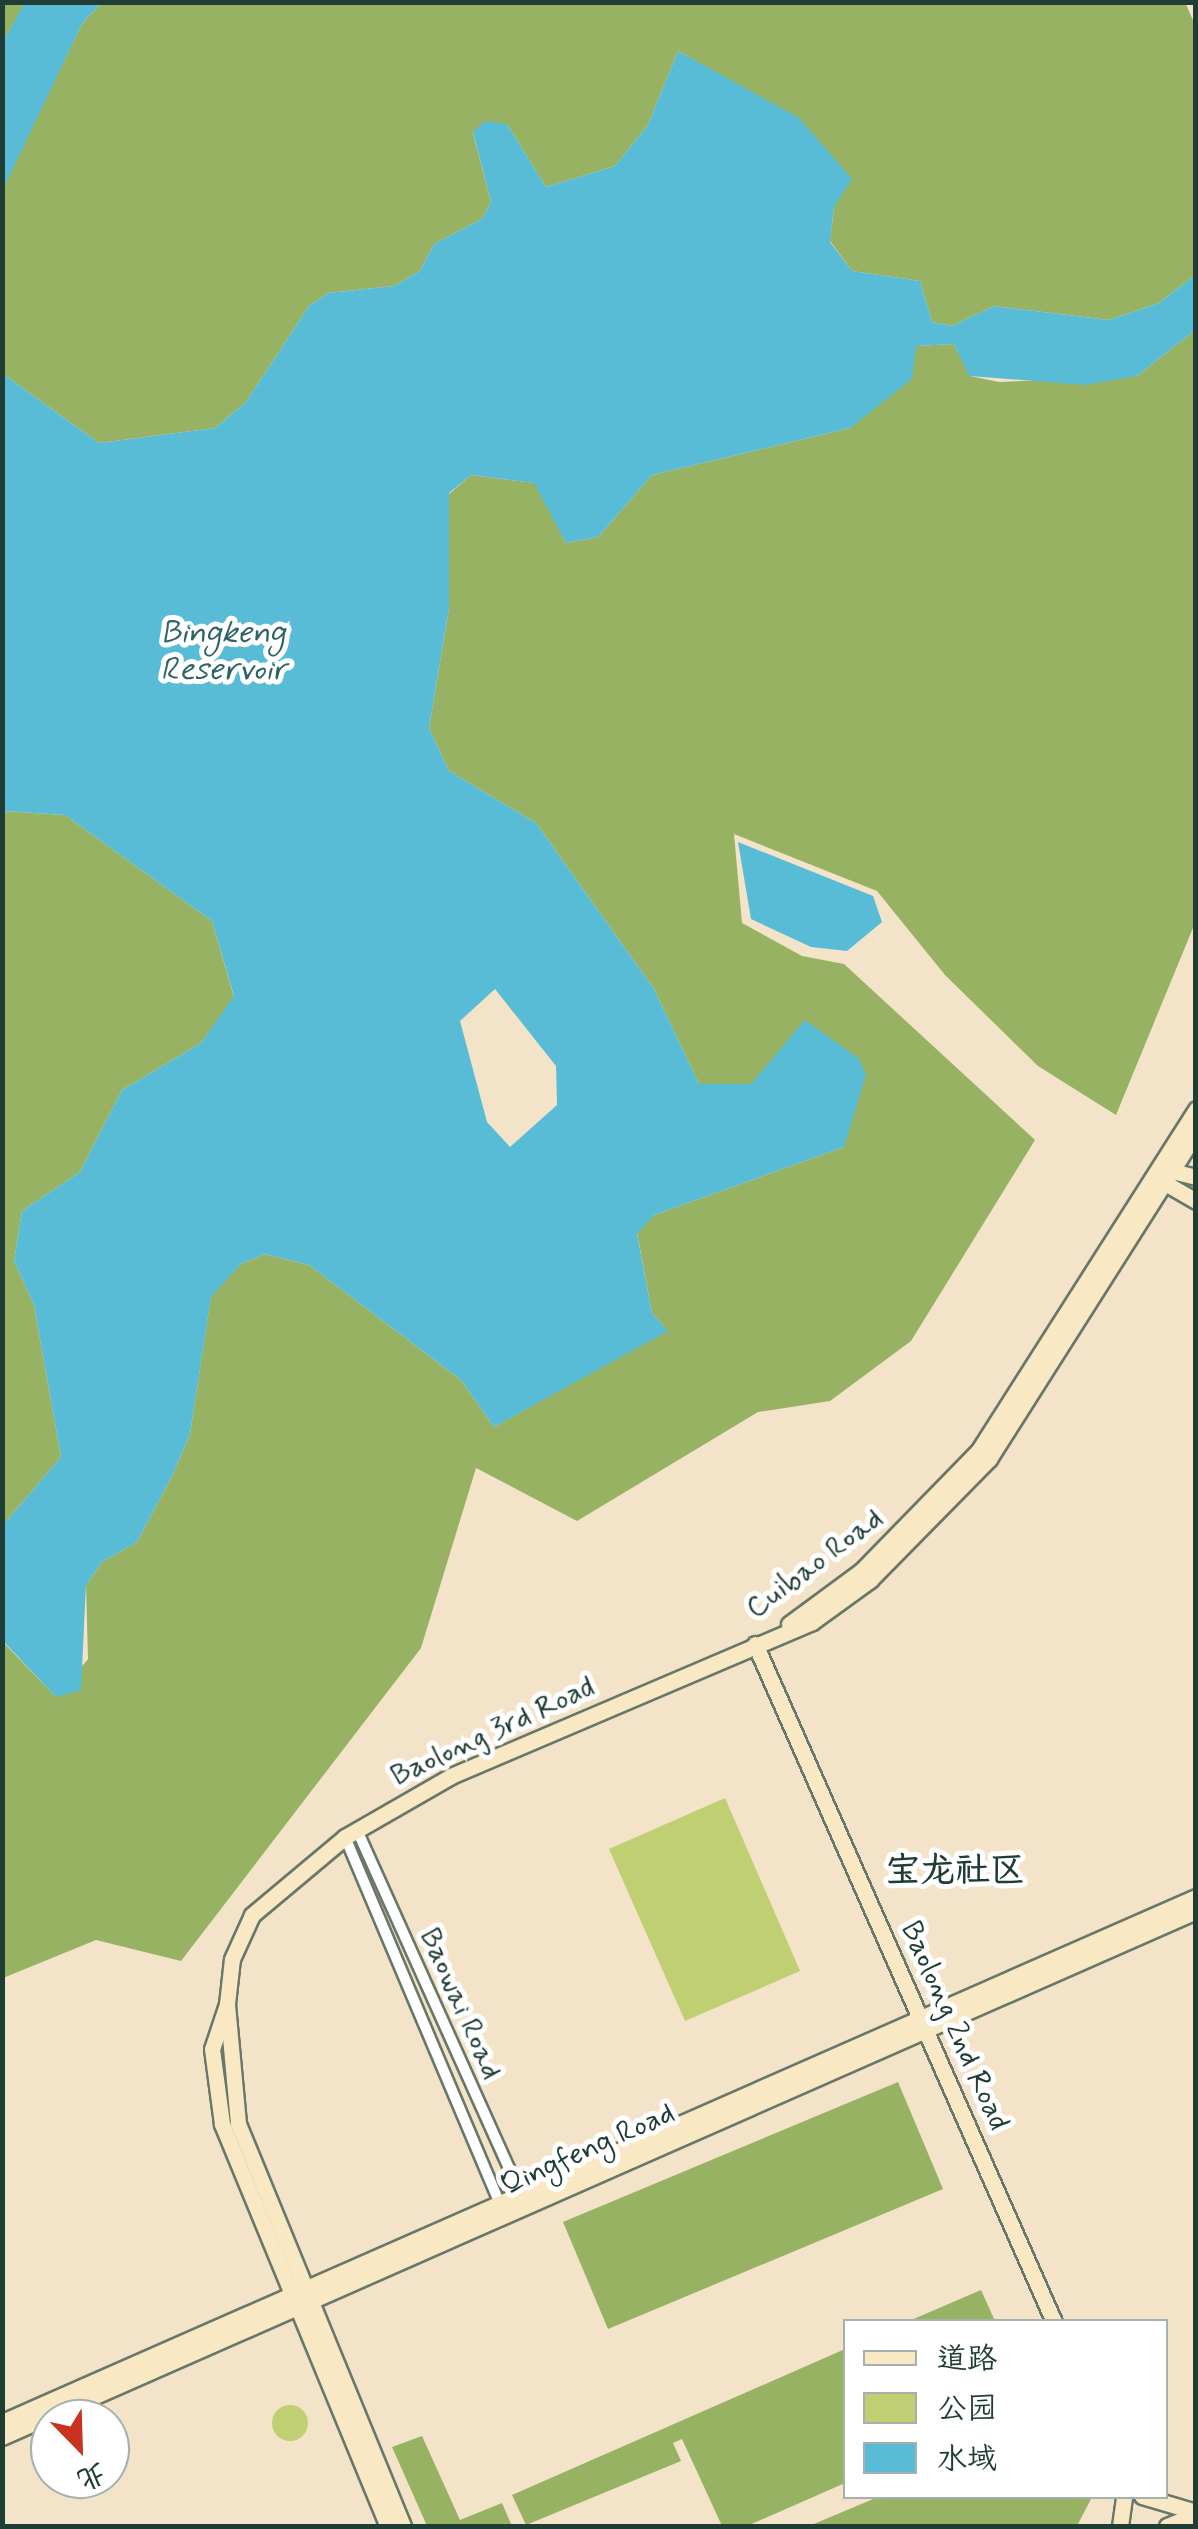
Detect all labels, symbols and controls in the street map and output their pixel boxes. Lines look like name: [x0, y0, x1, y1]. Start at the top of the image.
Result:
water label: Bingkeng Reservoir: [160, 615, 286, 690]
street label: Cuibao Road: [741, 1502, 889, 1626]
street label: Baolong 3rd Road: [386, 1669, 600, 1795]
district label: 宝龙社区: [885, 1850, 1025, 1892]
street label: Baolong 2nd Road: [892, 1917, 1016, 2135]
street label: Baowai Road: [411, 1924, 509, 2084]
street label: Qingfeng Road: [495, 2096, 681, 2204]
legend: [843, 2319, 1168, 2499]
text: 道路: [937, 2340, 997, 2379]
text: 公园: [937, 2390, 997, 2429]
north arrow: [30, 2399, 130, 2499]
text: 水域: [937, 2440, 997, 2479]
text: 北: [71, 2453, 111, 2498]

